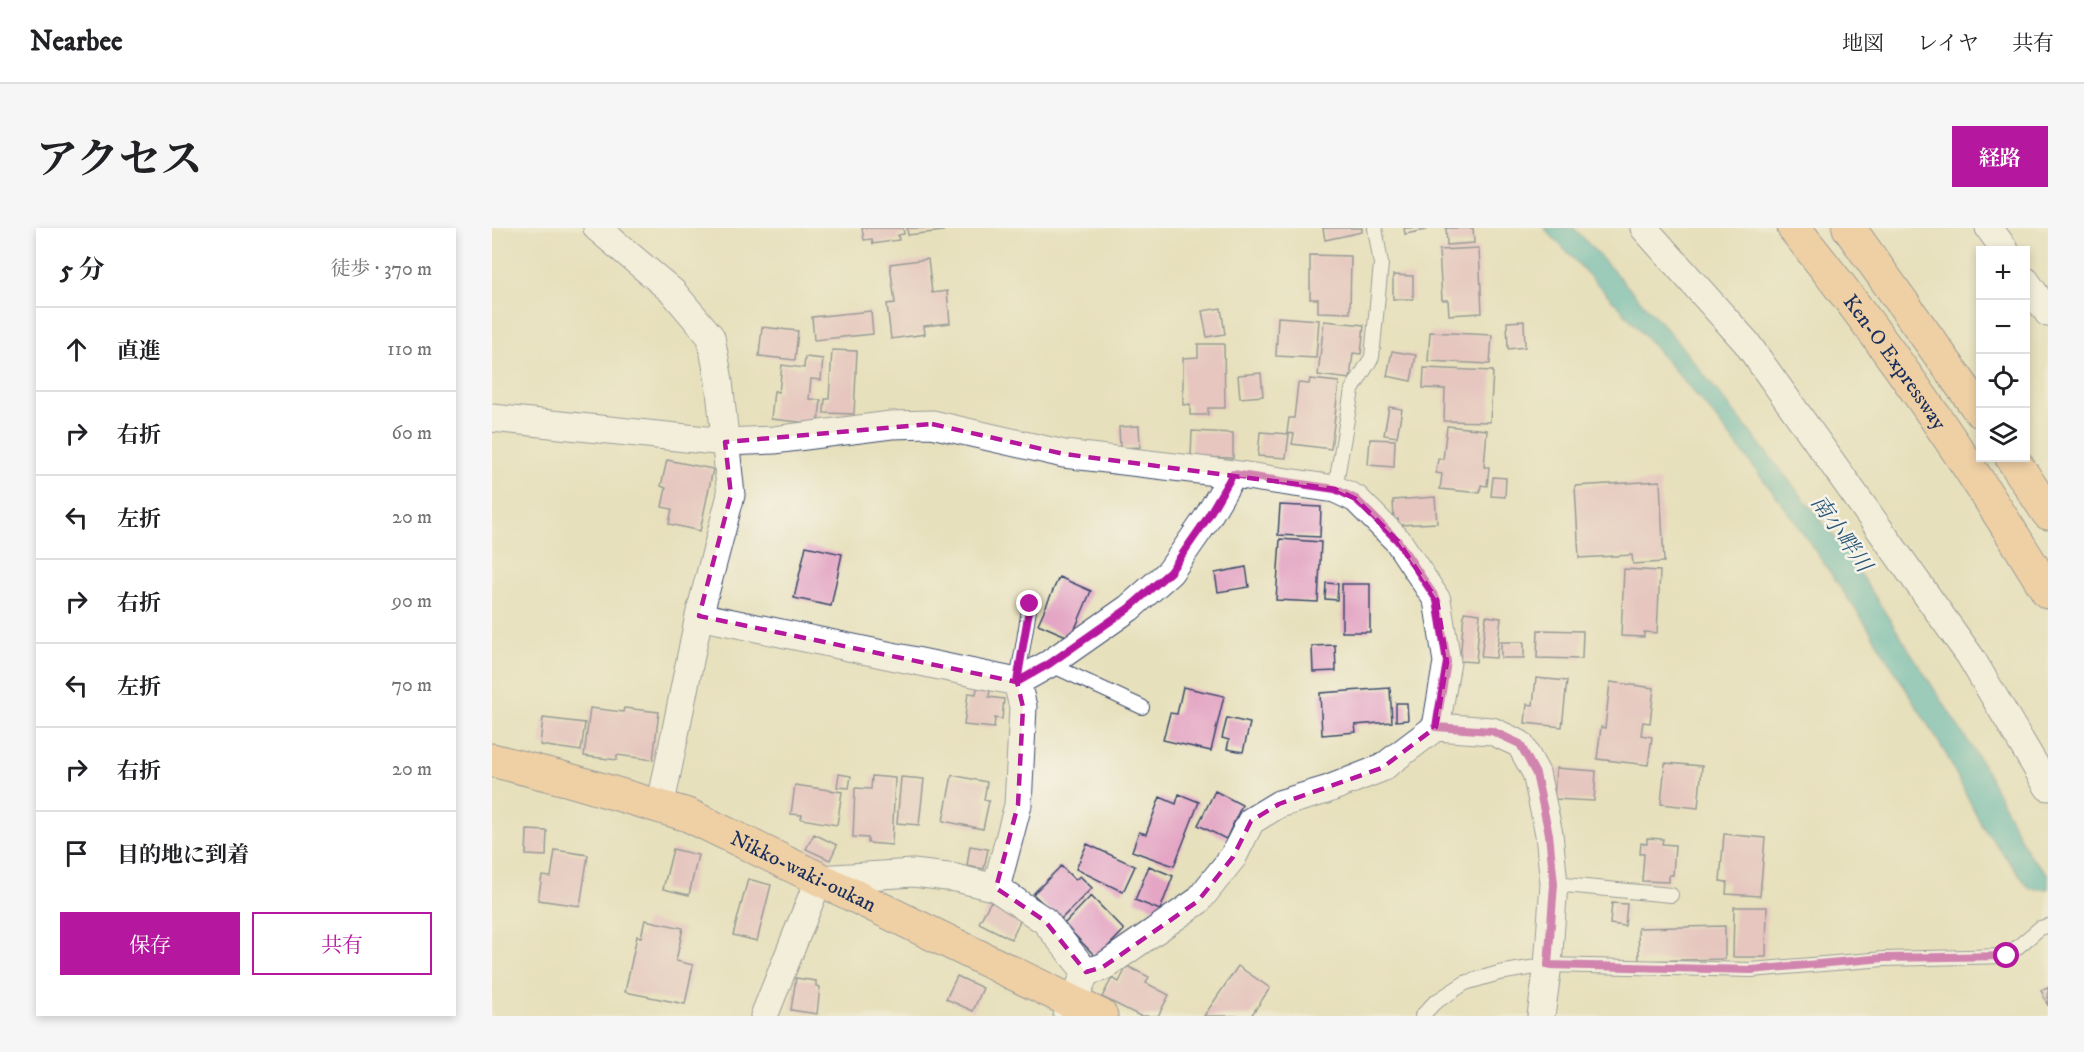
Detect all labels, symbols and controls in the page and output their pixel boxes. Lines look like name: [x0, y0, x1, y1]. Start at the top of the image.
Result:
text: Nearbee: [30, 24, 123, 59]
text: 地図: [1842, 31, 1884, 57]
text: レイヤ: [1917, 31, 1979, 57]
text: 共有: [2012, 31, 2054, 57]
button: 経路: [1952, 126, 2048, 187]
text: アクセス: [36, 135, 203, 187]
map controls: [1976, 246, 2030, 462]
button: +: [1976, 246, 2030, 300]
text: 5 分: [60, 254, 105, 287]
text: 徒歩 · 370 m: [331, 257, 432, 282]
street label: Ken-O Expressway: [1837, 290, 1952, 436]
button: −: [1976, 300, 2030, 354]
icon: ahead: [60, 333, 93, 366]
text: 110 m: [387, 337, 432, 362]
text: 直進: [117, 338, 161, 365]
button: locate: [1976, 354, 2030, 408]
button: layers: [1976, 408, 2030, 462]
icon: right: [60, 417, 93, 450]
text: 60 m: [392, 421, 432, 446]
text: 右折: [117, 422, 161, 449]
water label: 南小畔川: [1804, 490, 1878, 579]
icon: left: [60, 501, 93, 534]
text: 20 m: [392, 505, 432, 530]
text: 左折: [117, 506, 161, 533]
icon: right: [60, 585, 93, 618]
text: 90 m: [392, 589, 432, 614]
text: 右折: [117, 590, 161, 617]
route end: [1016, 590, 1042, 616]
icon: left: [60, 669, 93, 702]
text: 70 m: [391, 673, 432, 698]
text: 左折: [117, 674, 161, 701]
icon: right: [60, 753, 93, 786]
text: 20 m: [392, 757, 432, 782]
text: 右折: [117, 758, 161, 785]
street label: Nikko-waki-oukan: [726, 826, 880, 919]
icon: arrive: [60, 837, 93, 870]
text: 目的地に到着: [117, 842, 249, 869]
button: 保存: [60, 912, 240, 975]
button: 共有: [252, 912, 432, 975]
route start: [1993, 942, 2019, 968]

